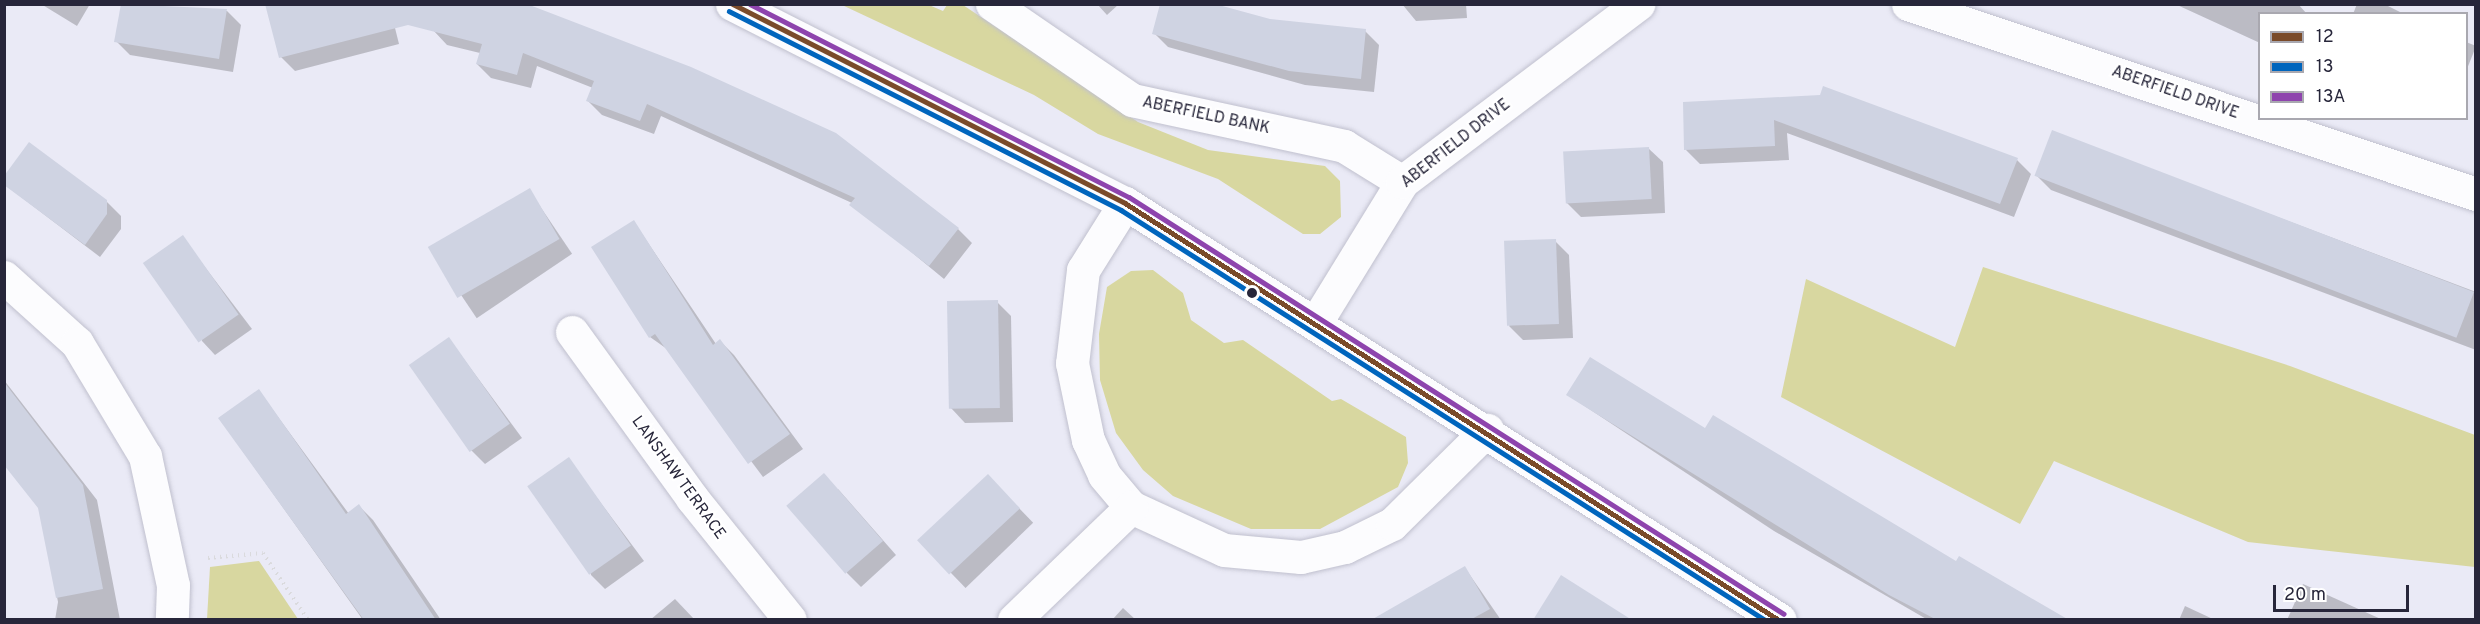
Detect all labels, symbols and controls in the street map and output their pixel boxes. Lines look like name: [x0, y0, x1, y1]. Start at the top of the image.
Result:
legend: [2258, 12, 2468, 120]
text: 12: [2316, 26, 2334, 49]
text: 13: [2316, 56, 2334, 79]
street label: ABERFIELD DRIVE: [2109, 62, 2241, 124]
text: 13A: [2316, 86, 2346, 109]
street label: ABERFIELD BANK: [1140, 93, 1272, 139]
street label: ABERFIELD DRIVE: [1398, 95, 1514, 193]
unlabelled marker: [1246, 287, 1258, 299]
street label: LANSHAW TERRACE: [627, 412, 729, 544]
scale bar: [2276, 573, 2412, 611]
text: 20 m: [2284, 584, 2326, 607]

